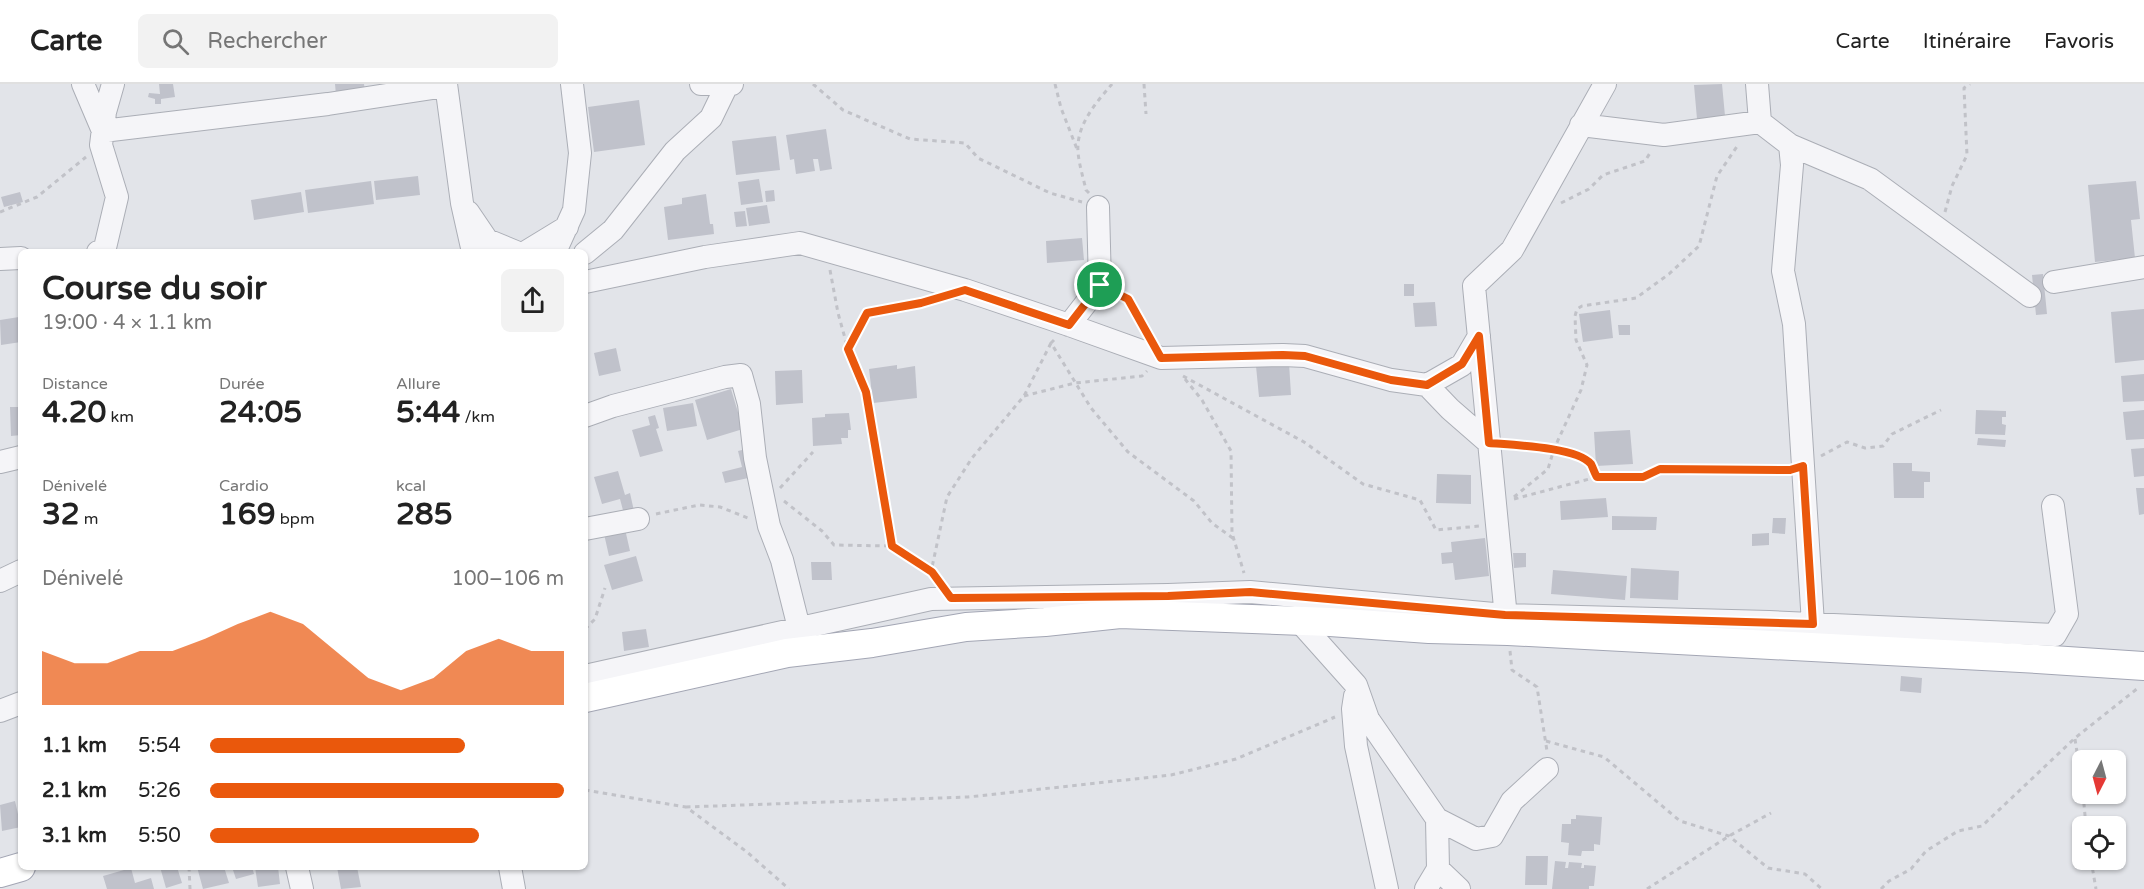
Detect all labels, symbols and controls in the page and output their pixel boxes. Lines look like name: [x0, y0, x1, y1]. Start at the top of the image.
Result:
search box: [138, 14, 558, 68]
text: Carte: [30, 24, 102, 58]
icon: search: [159, 25, 192, 58]
text: Rechercher: [207, 28, 327, 54]
text: Carte: [1836, 29, 1890, 54]
text: Itinéraire: [1923, 29, 2011, 54]
text: Favoris: [2044, 29, 2114, 54]
pin: [1074, 259, 1125, 310]
icon: arrive: [1083, 268, 1116, 301]
text: Course du soir: [42, 269, 267, 308]
button: share: [501, 269, 564, 332]
text: 19:00 · 4 × 1.1 km: [42, 311, 212, 335]
text: Distance: [42, 374, 108, 394]
text: Durée: [219, 374, 265, 394]
text: Allure: [396, 374, 441, 394]
text: 4.20: [42, 394, 106, 431]
text: 24:05: [219, 394, 302, 431]
text: 5:44: [396, 394, 460, 431]
text: km: [106, 407, 134, 427]
text: /km: [460, 407, 495, 427]
text: Dénivelé: [42, 476, 107, 496]
text: Cardio: [219, 476, 269, 496]
text: kcal: [396, 476, 426, 496]
text: 32: [42, 496, 80, 533]
text: 169: [219, 496, 276, 533]
text: 285: [396, 496, 453, 533]
text: m: [80, 509, 99, 529]
text: bpm: [276, 509, 315, 529]
text: Dénivelé: [42, 567, 123, 591]
text: 100–106 m: [451, 567, 564, 591]
text: 1.1 km: [42, 734, 107, 758]
text: 5:54: [138, 734, 181, 758]
north arrow: [2072, 750, 2126, 804]
map controls: [2072, 750, 2126, 870]
text: 2.1 km: [42, 779, 107, 803]
text: 5:26: [138, 779, 181, 803]
button: locate: [2072, 816, 2126, 870]
text: 3.1 km: [42, 824, 107, 848]
text: 5:50: [138, 824, 181, 848]

